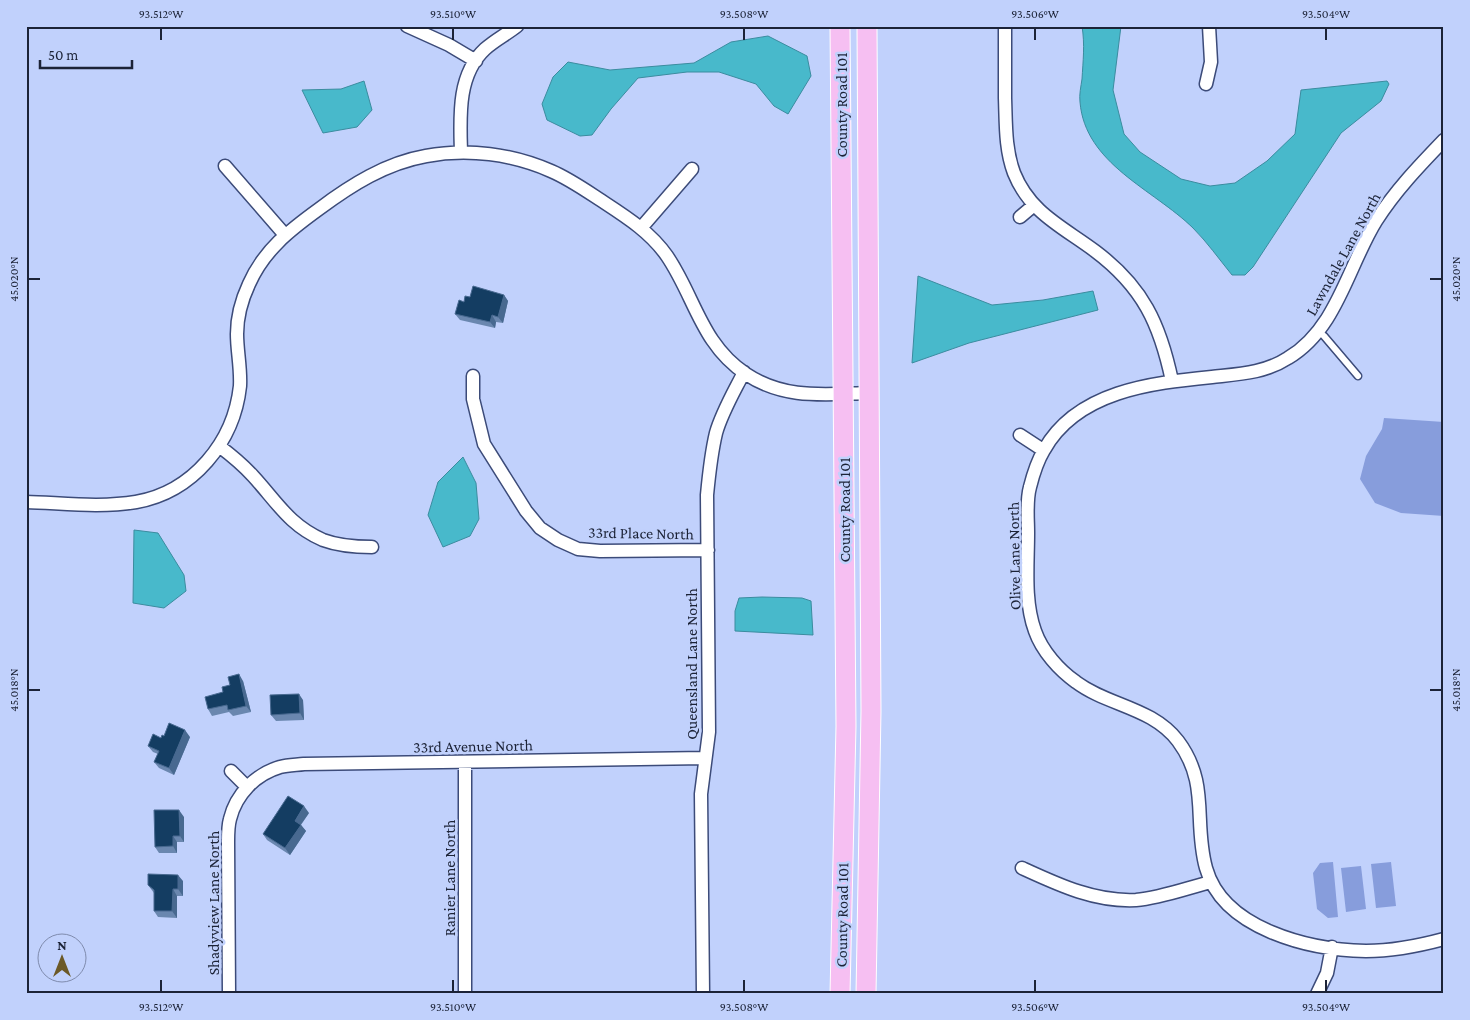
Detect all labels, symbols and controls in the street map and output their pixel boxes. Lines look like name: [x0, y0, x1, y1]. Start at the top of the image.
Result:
text: 93.512°W: [139, 7, 183, 21]
text: 93.510°W: [430, 7, 476, 21]
text: 93.508°W: [720, 7, 768, 21]
text: 93.506°W: [1011, 7, 1059, 21]
text: 93.504°W: [1302, 7, 1350, 21]
scale bar: [40, 38, 132, 70]
text: 50 m: [48, 47, 78, 63]
street label: County Road 101: [833, 52, 851, 158]
street label: Lawndale Lane North: [1302, 189, 1384, 318]
text: 45.020°N: [7, 256, 21, 302]
text: 45.020°N: [1449, 256, 1463, 302]
street label: County Road 101: [836, 457, 854, 563]
street label: Olive Lane North: [1005, 501, 1023, 610]
street label: 33rd Place North: [588, 524, 695, 542]
street label: Queensland Lane North: [683, 588, 700, 740]
text: 45.018°N: [7, 668, 21, 712]
text: 45.018°N: [1449, 668, 1463, 712]
street label: 33rd Avenue North: [413, 736, 534, 756]
street label: Ranier Lane North: [441, 819, 458, 936]
street label: Shadyview Lane North: [205, 830, 223, 975]
street label: County Road 101: [833, 862, 852, 968]
north arrow: [38, 932, 88, 982]
text: N: [57, 937, 67, 953]
text: 93.512°W: [139, 1000, 183, 1014]
text: 93.510°W: [430, 1000, 476, 1014]
text: 93.508°W: [720, 1000, 768, 1014]
text: 93.506°W: [1011, 1000, 1059, 1014]
text: 93.504°W: [1302, 1000, 1350, 1014]

